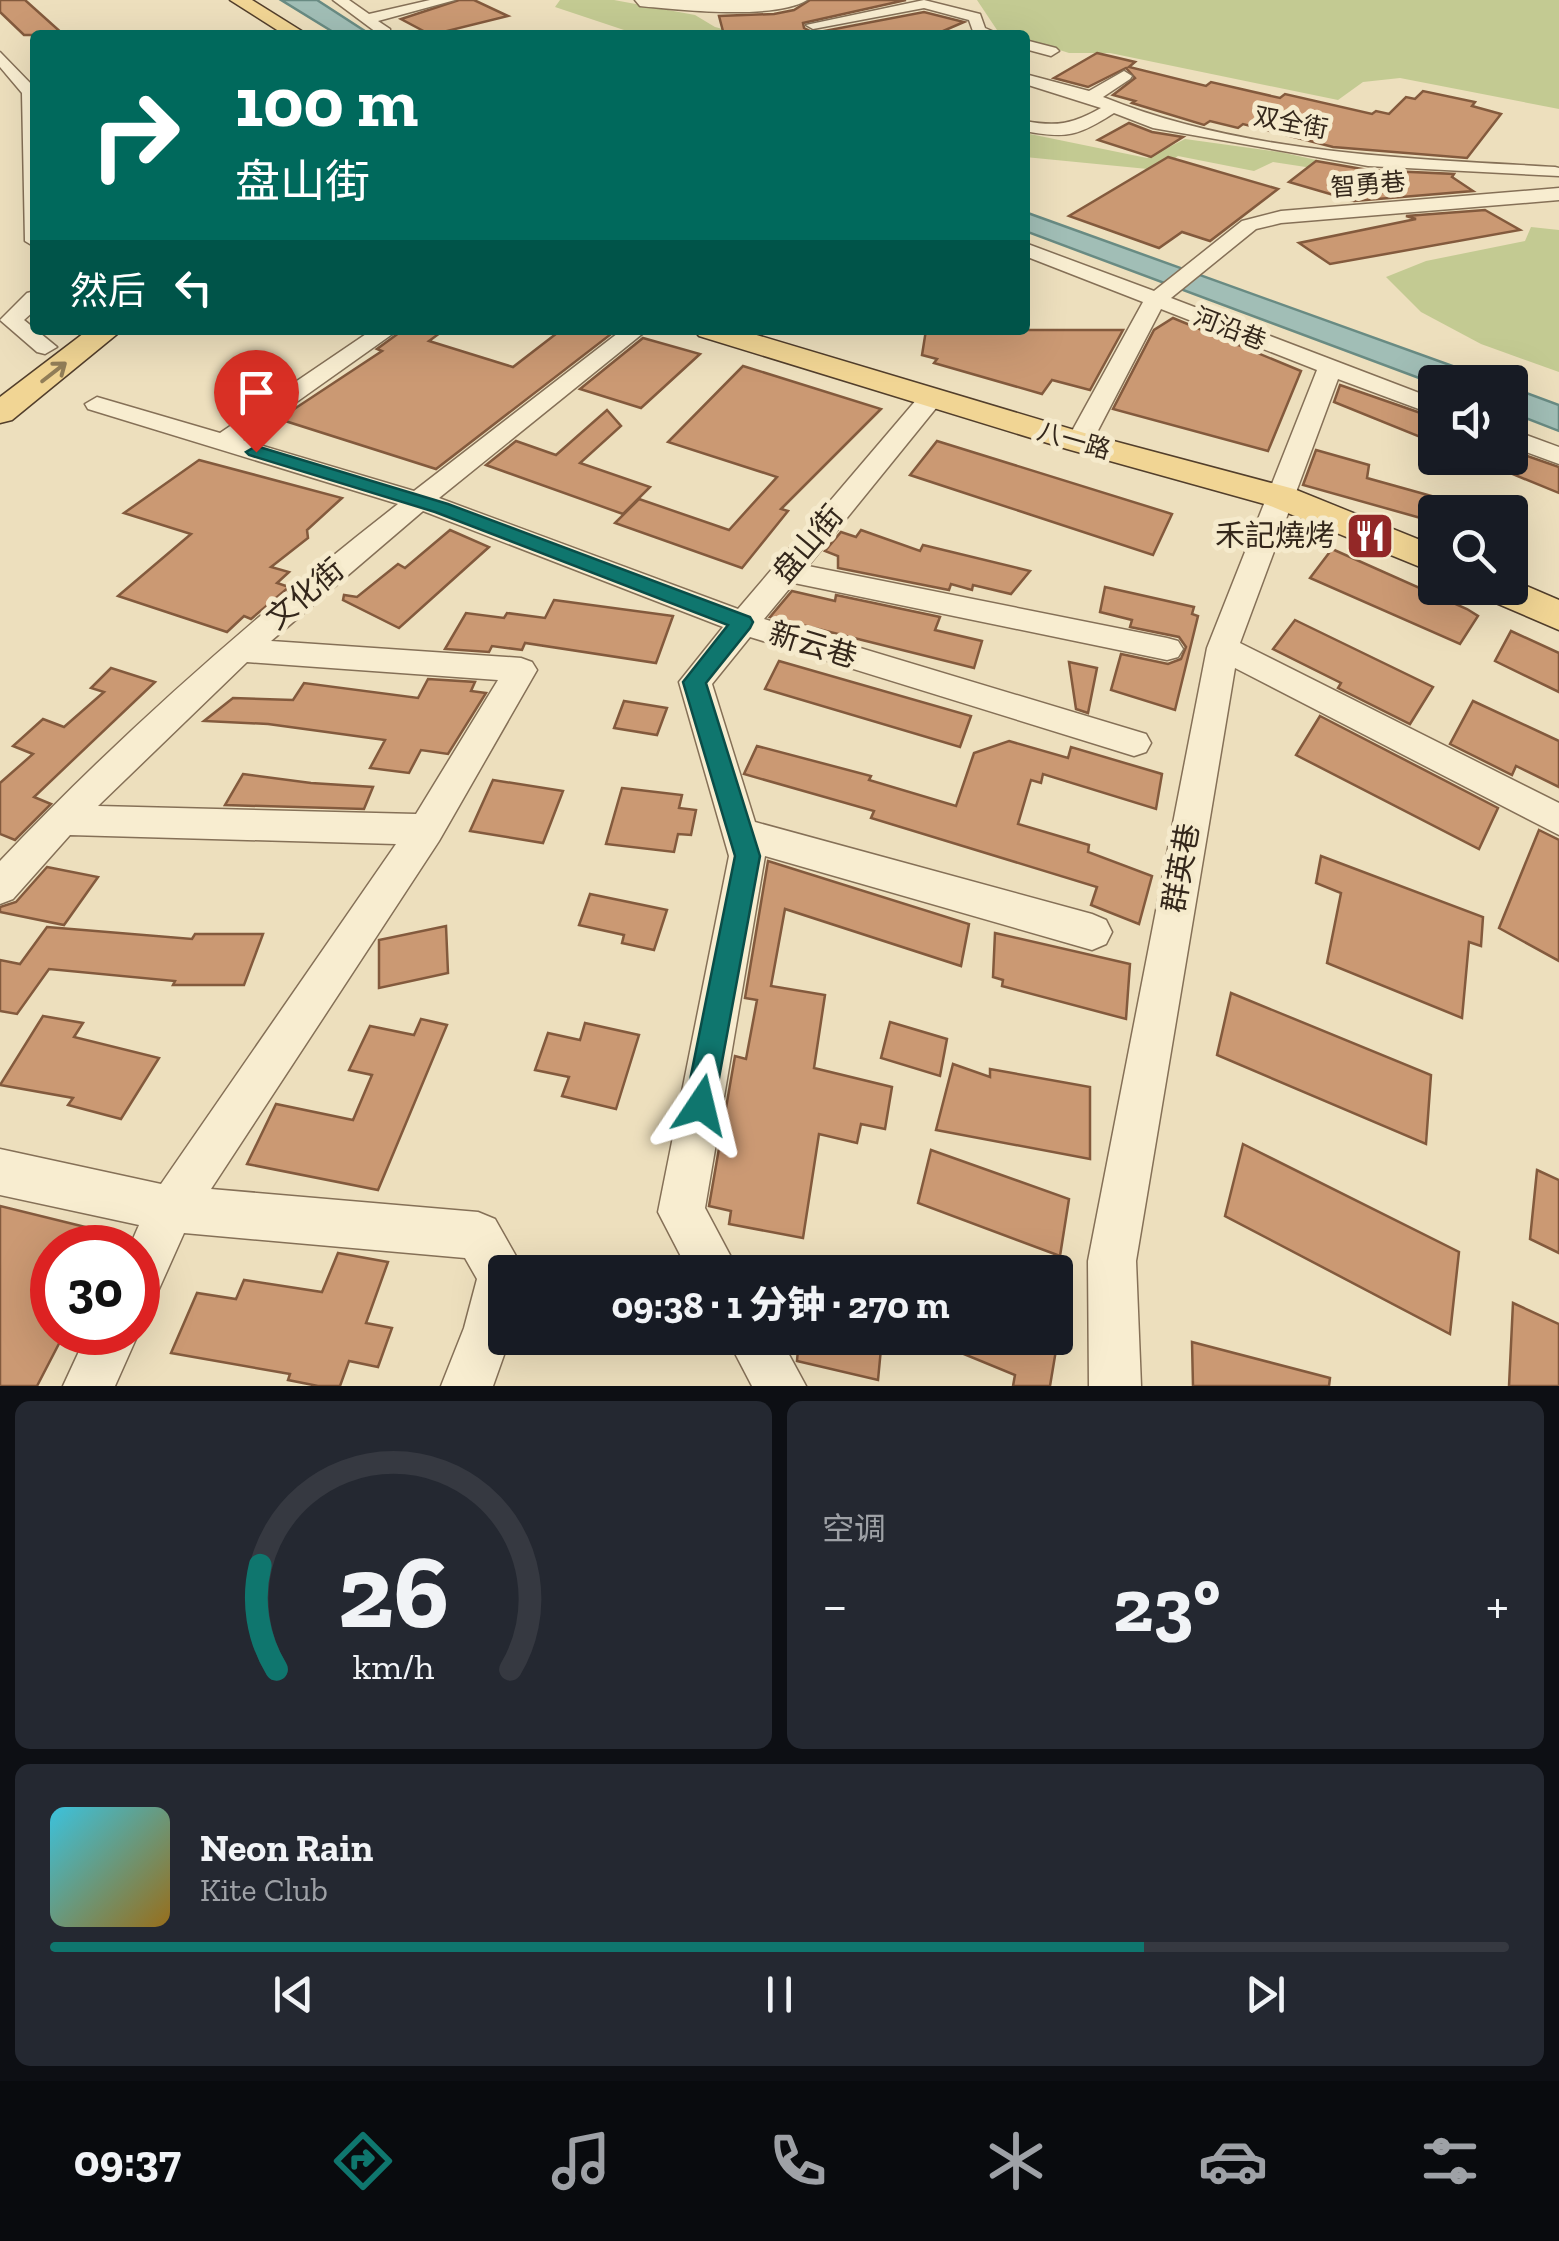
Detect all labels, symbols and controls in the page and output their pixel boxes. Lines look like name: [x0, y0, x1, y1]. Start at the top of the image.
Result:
text: 100 m: [235, 60, 418, 144]
icon: right: [70, 70, 200, 200]
street label: 双全街: [1251, 100, 1331, 144]
text: 盘山街: [235, 155, 370, 209]
street label: 智勇巷: [1329, 166, 1407, 202]
icon: left: [166, 260, 221, 315]
text: 然后: [70, 268, 146, 314]
street label: 河沿巷: [1190, 301, 1270, 355]
pin: [214, 350, 299, 453]
one-way arrow: [40, 361, 67, 382]
icon: arrive: [229, 365, 284, 420]
map controls: [1418, 365, 1528, 605]
button: sound: [1418, 365, 1528, 475]
street label: 八一路: [1034, 415, 1114, 465]
button: search: [1418, 495, 1528, 605]
street label: 盘山街: [765, 498, 851, 590]
restaurant icon: 禾記燒烤: [1344, 510, 1396, 562]
place label: 禾記燒烤: [1215, 518, 1335, 554]
street label: 文化街: [259, 551, 351, 637]
street label: 新云巷: [765, 615, 861, 675]
street label: 群英巷: [1155, 821, 1207, 915]
position arrow: [649, 1053, 753, 1157]
speed limit sign: 30: [30, 1225, 160, 1355]
text: 09:38 · 1 分钟 · 270 m: [611, 1282, 950, 1328]
text: 空调: [822, 1510, 886, 1548]
text: 26: [338, 1529, 449, 1654]
text: 23°: [1113, 1560, 1221, 1650]
text: −: [822, 1572, 848, 1638]
text: +: [1486, 1572, 1509, 1638]
text: km/h: [353, 1645, 434, 1688]
text: Neon Rain: [200, 1825, 373, 1871]
text: Kite Club: [200, 1871, 328, 1909]
icon: previous: [266, 1967, 321, 2022]
icon: pause: [752, 1967, 807, 2022]
icon: next: [1238, 1967, 1293, 2022]
icon: directions: [328, 2126, 398, 2196]
icon: music: [546, 2126, 616, 2196]
icon: phone: [763, 2126, 833, 2196]
icon: climate: [981, 2126, 1051, 2196]
icon: car: [1198, 2126, 1268, 2196]
icon: filters: [1415, 2126, 1485, 2196]
text: 09:37: [74, 2134, 181, 2188]

